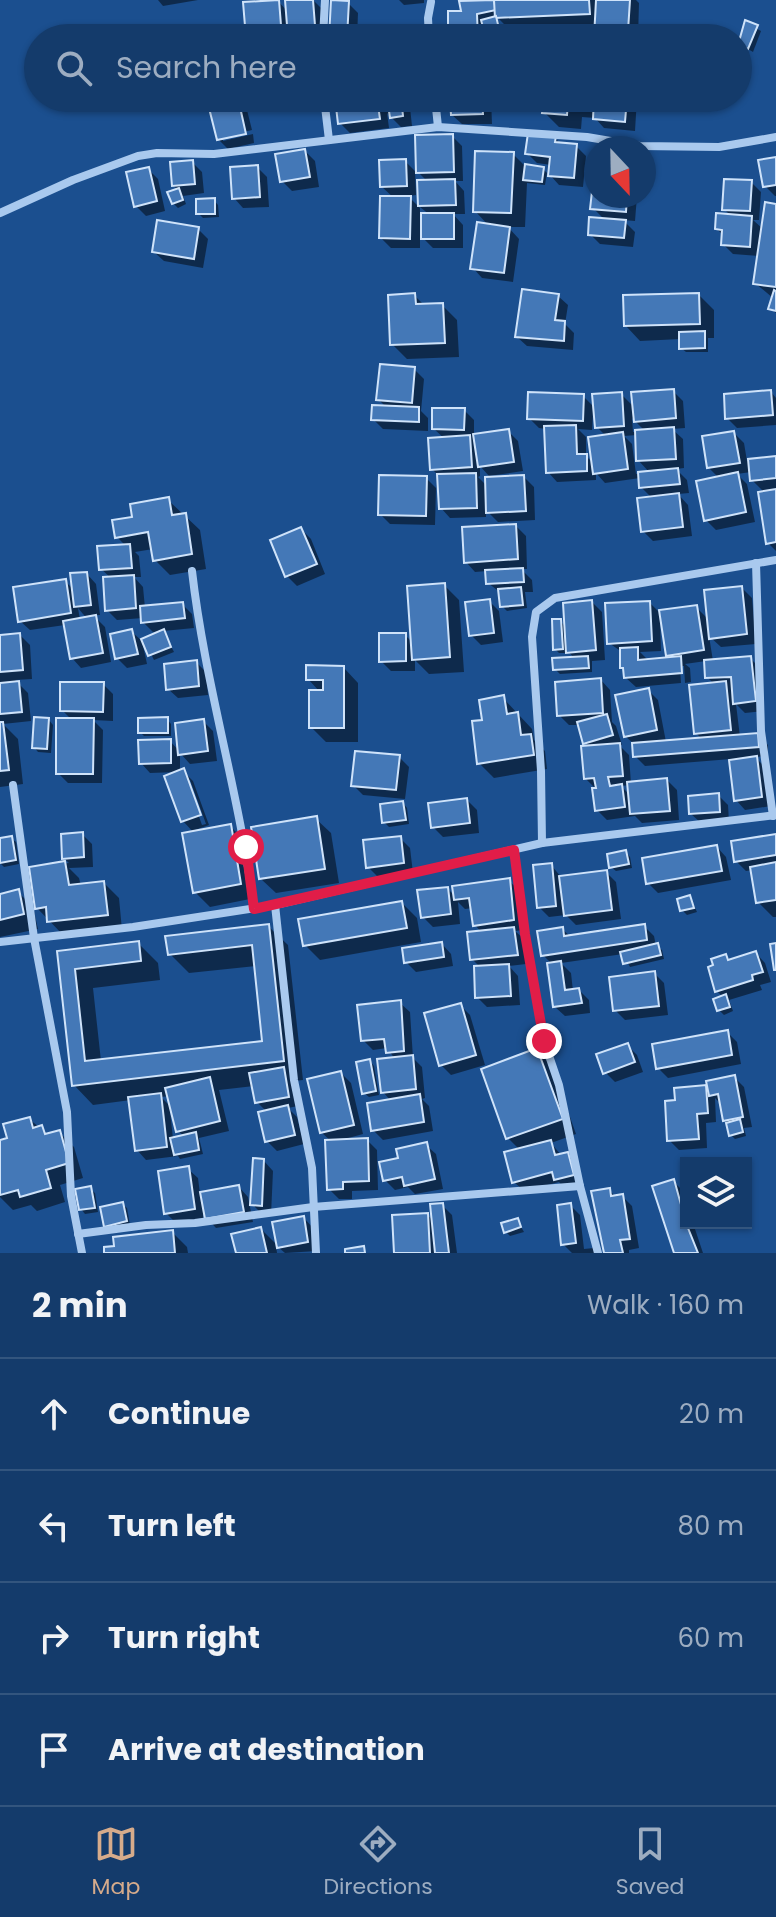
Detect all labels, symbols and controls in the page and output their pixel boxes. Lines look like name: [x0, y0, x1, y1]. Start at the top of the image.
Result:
search box: [24, 24, 752, 112]
icon: search: [52, 46, 96, 90]
text: Search here: [116, 46, 297, 89]
north arrow: [584, 136, 656, 208]
route start: [228, 829, 264, 865]
route end: [526, 1023, 562, 1059]
map controls: [680, 1157, 752, 1229]
button: layers: [680, 1157, 752, 1229]
text: 2 min: [32, 1281, 128, 1329]
text: Walk · 160 m: [587, 1287, 744, 1323]
icon: ahead: [32, 1392, 76, 1436]
text: Continue: [108, 1392, 250, 1435]
text: 20 m: [679, 1396, 744, 1432]
icon: left: [32, 1504, 76, 1548]
text: Turn left: [108, 1504, 236, 1547]
text: 80 m: [678, 1508, 744, 1544]
icon: right: [32, 1616, 76, 1660]
text: Turn right: [108, 1616, 260, 1659]
text: 60 m: [677, 1620, 744, 1656]
icon: arrive: [32, 1728, 76, 1772]
text: Arrive at destination: [108, 1728, 425, 1771]
tab: Map: [92, 1822, 140, 1903]
tab: Directions: [323, 1822, 433, 1903]
tab: Saved: [616, 1822, 684, 1903]

